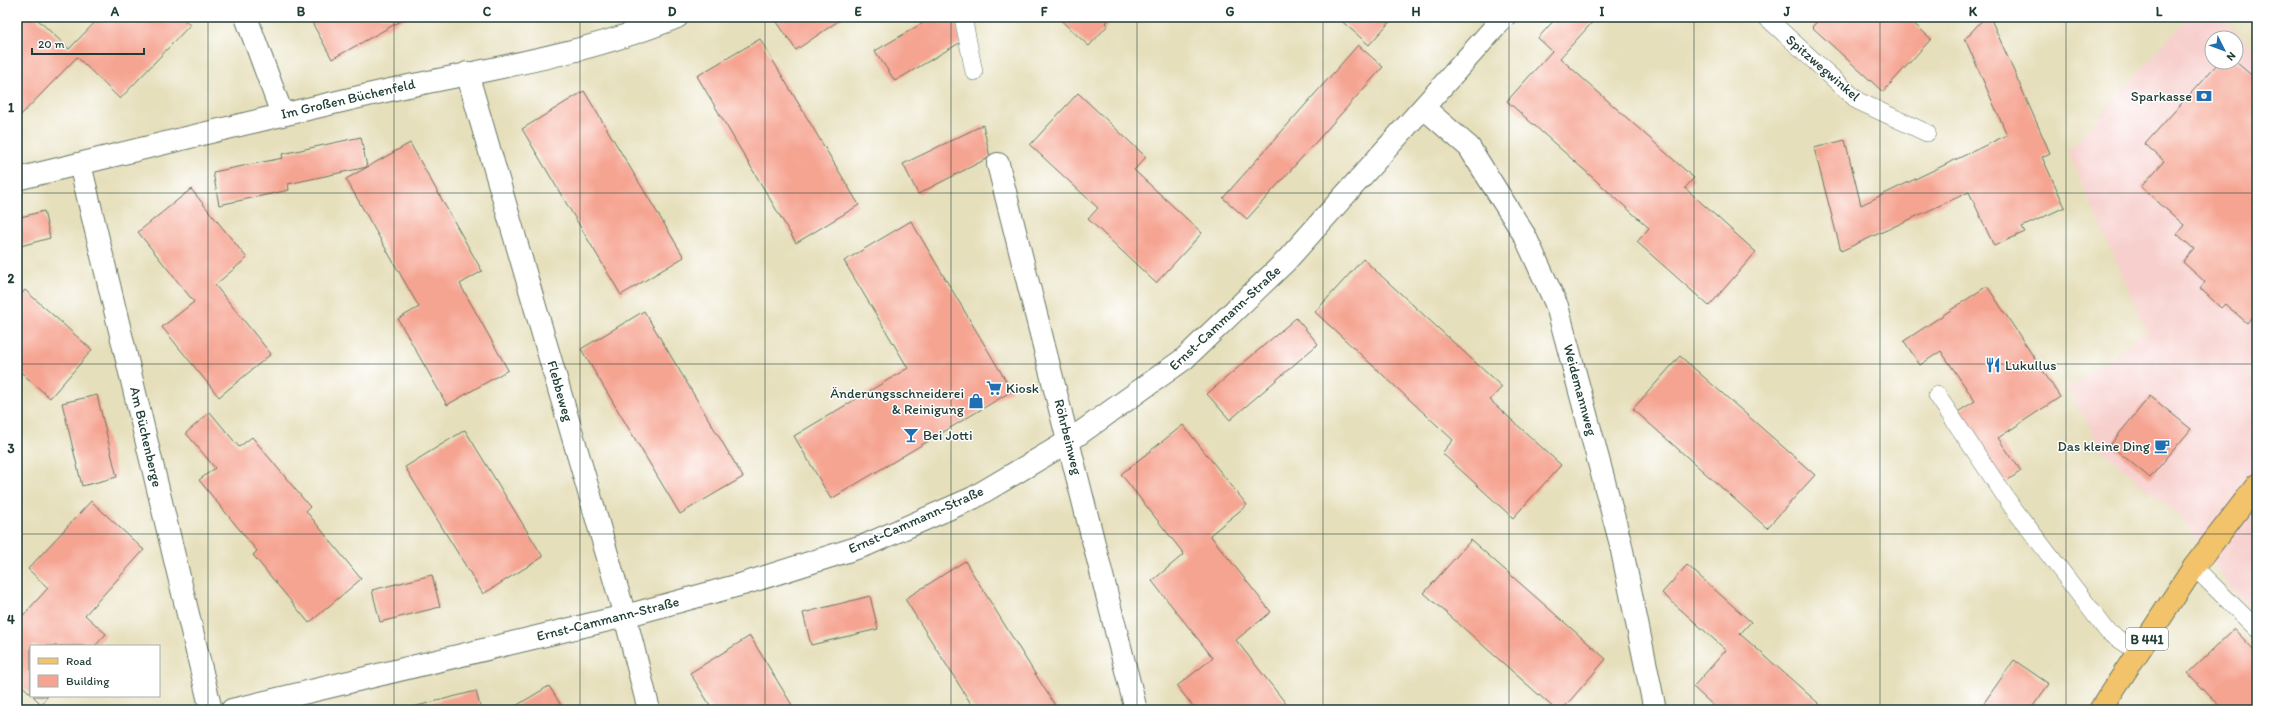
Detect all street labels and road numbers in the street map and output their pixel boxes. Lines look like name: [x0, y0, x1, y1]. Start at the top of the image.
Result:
street label: Spitzwegwinkel: [1782, 31, 1864, 105]
street label: Im Großen Büchenfeld: [279, 75, 417, 123]
street label: Ernst-Cammann-Straße: [1166, 262, 1285, 374]
street label: Weidemannweg: [1560, 342, 1601, 438]
street label: Flebbeweg: [543, 359, 577, 424]
street label: Am Büchenberge: [126, 385, 166, 489]
street label: Röhrbeinweg: [1050, 397, 1086, 477]
street label: Ernst-Cammann-Straße: [846, 482, 987, 558]
street label: Ernst-Cammann-Straße: [535, 593, 681, 645]
road number: B 441: [2126, 628, 2168, 650]

